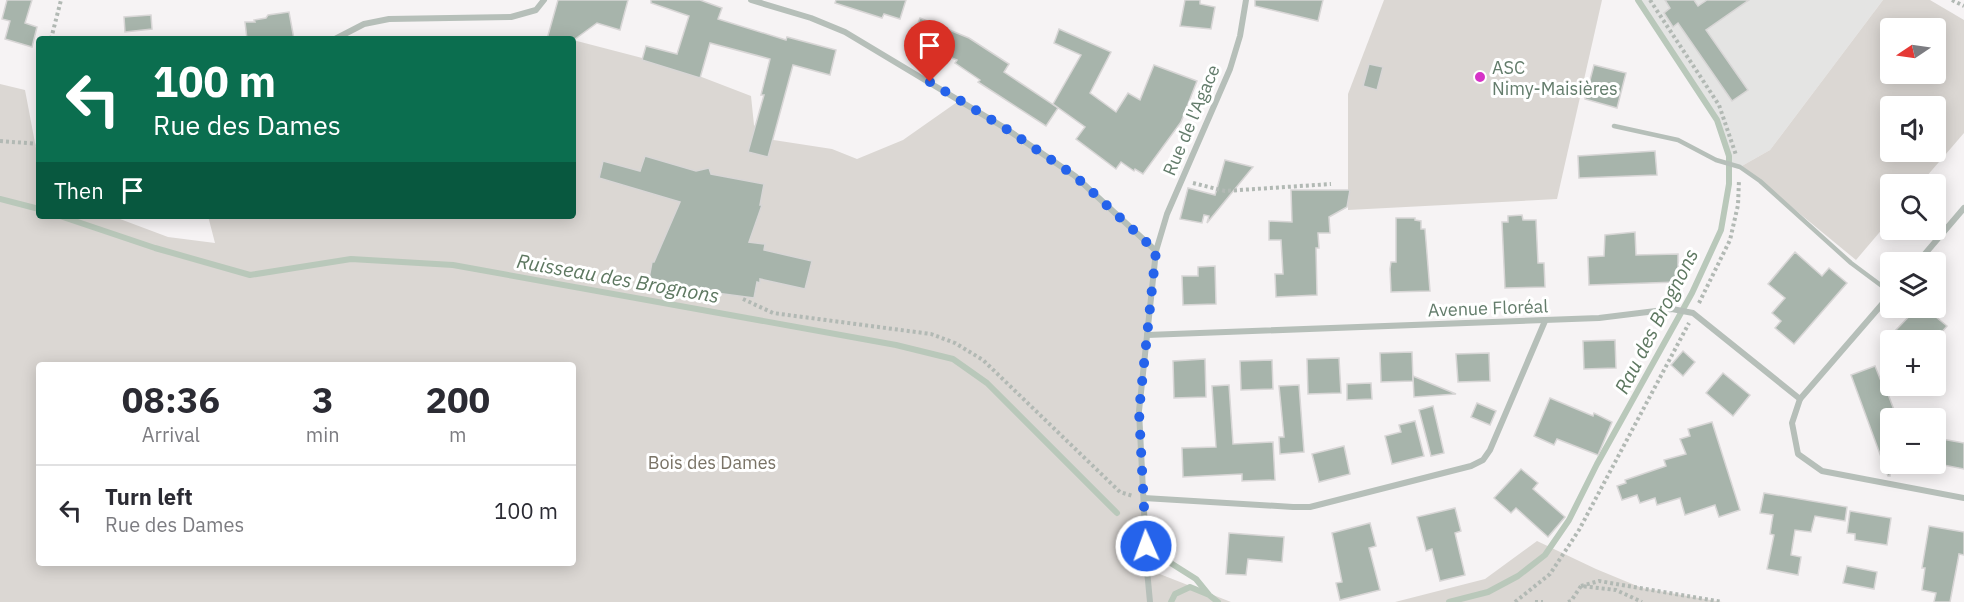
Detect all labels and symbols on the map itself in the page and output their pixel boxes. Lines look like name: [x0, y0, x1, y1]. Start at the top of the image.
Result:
north arrow: [1880, 18, 1946, 84]
pin: [904, 20, 955, 82]
place label: ASC Nimy-Maisières: [1492, 56, 1618, 100]
street label: Rue de l'Agace: [1157, 61, 1225, 179]
marker: ASC Nimy-Maisières: [1473, 70, 1487, 84]
water label: Rau des Brognons: [1608, 244, 1704, 398]
water label: Ruisseau des Brognons: [515, 247, 721, 309]
street label: Avenue Floréal: [1427, 294, 1549, 322]
park label: Bois des Dames: [648, 451, 776, 474]
position arrow: [1114, 514, 1178, 578]

